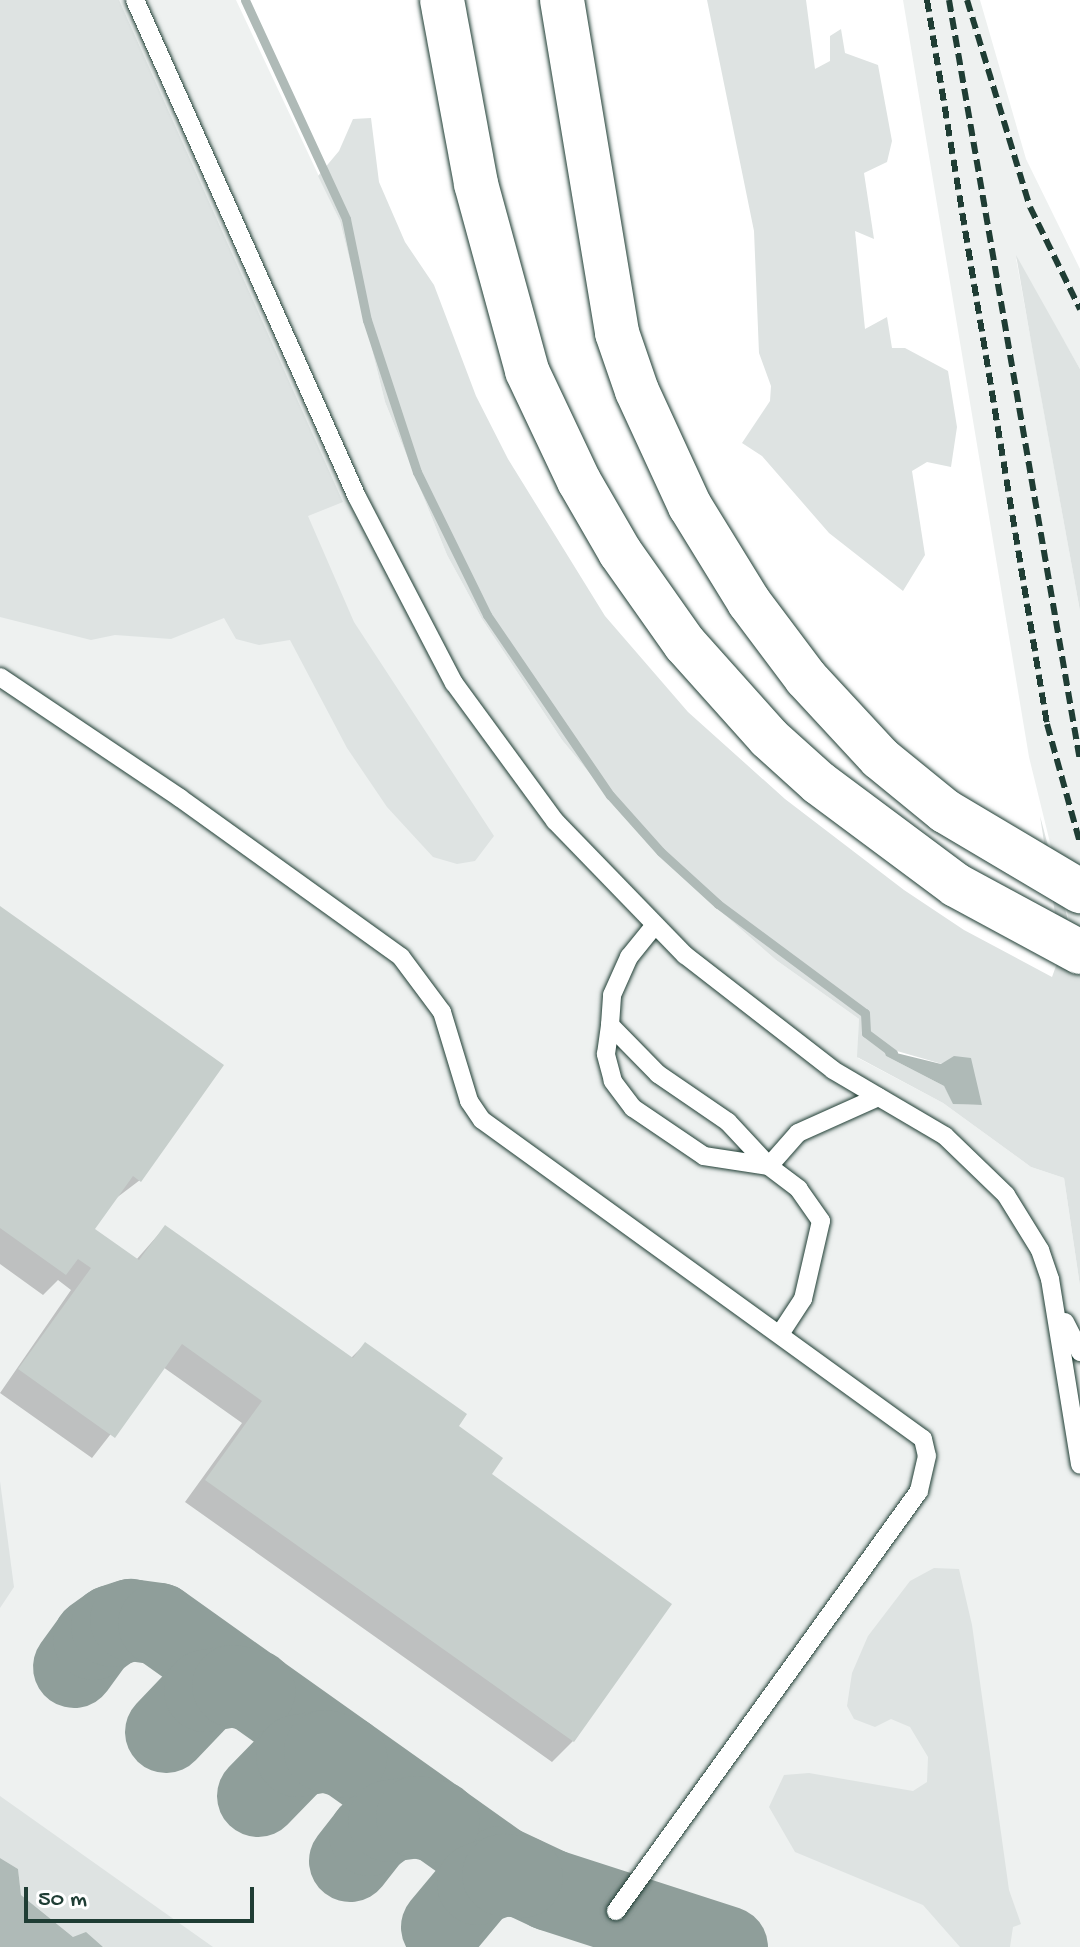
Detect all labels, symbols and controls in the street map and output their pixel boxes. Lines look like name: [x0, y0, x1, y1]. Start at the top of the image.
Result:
scale bar: [28, 1871, 258, 1921]
text: 50 m: [38, 1886, 87, 1915]

